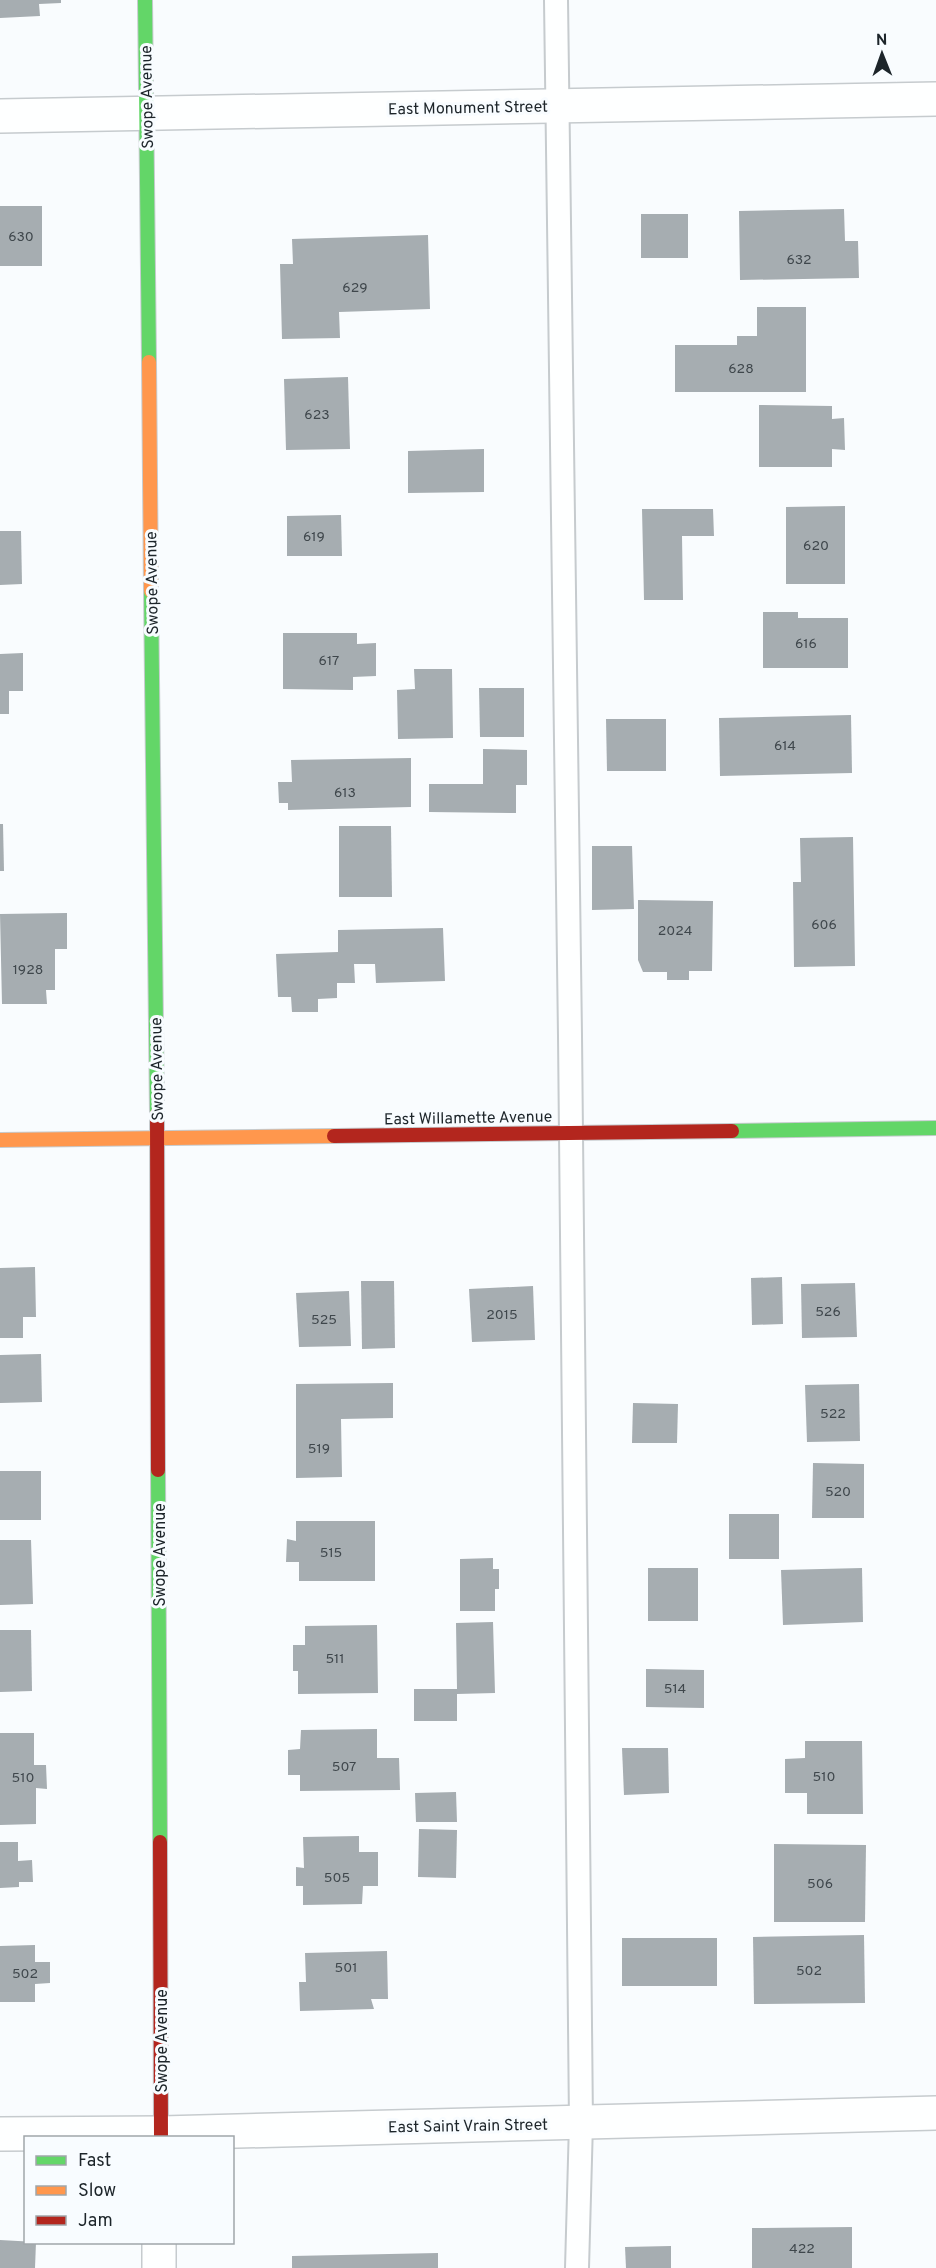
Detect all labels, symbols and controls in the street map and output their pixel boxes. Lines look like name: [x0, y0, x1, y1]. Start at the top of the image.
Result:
north arrow: [852, 24, 912, 84]
text: N: [876, 31, 888, 51]
street label: Swope Avenue: [137, 45, 159, 149]
street label: East Monument Street: [388, 98, 548, 120]
house number: 630: [8, 229, 34, 246]
house number: 632: [786, 252, 812, 269]
house number: 629: [342, 280, 368, 297]
house number: 628: [728, 361, 754, 378]
house number: 623: [304, 407, 330, 424]
house number: 619: [303, 529, 325, 546]
street label: Swope Avenue: [142, 531, 164, 635]
house number: 620: [803, 538, 829, 555]
house number: 616: [795, 636, 817, 653]
house number: 617: [319, 653, 339, 670]
house number: 614: [774, 738, 796, 755]
house number: 613: [334, 785, 356, 802]
house number: 606: [811, 917, 837, 934]
house number: 2024: [658, 923, 692, 940]
house number: 1928: [13, 962, 43, 979]
street label: Swope Avenue: [147, 1017, 169, 1121]
street label: East Willamette Avenue: [384, 1108, 552, 1130]
house number: 526: [815, 1304, 841, 1321]
house number: 2015: [486, 1307, 518, 1324]
house number: 525: [311, 1312, 337, 1329]
house number: 522: [820, 1406, 846, 1423]
house number: 519: [308, 1441, 330, 1458]
house number: 520: [825, 1484, 851, 1501]
street label: Swope Avenue: [151, 1503, 171, 1607]
house number: 515: [320, 1545, 342, 1562]
house number: 511: [325, 1651, 345, 1668]
house number: 514: [664, 1681, 686, 1698]
house number: 507: [332, 1759, 356, 1776]
house number: 510: [813, 1769, 835, 1786]
house number: 510: [12, 1770, 34, 1787]
house number: 505: [324, 1870, 350, 1887]
house number: 506: [807, 1876, 833, 1893]
house number: 501: [335, 1960, 357, 1977]
house number: 502: [796, 1963, 822, 1980]
house number: 502: [12, 1966, 38, 1983]
street label: Swope Avenue: [153, 1989, 173, 2093]
street label: East Saint Vrain Street: [388, 2116, 548, 2138]
legend: [24, 2136, 234, 2244]
text: Fast: [78, 2150, 111, 2173]
text: Slow: [78, 2180, 116, 2203]
text: Jam: [78, 2210, 113, 2233]
house number: 422: [789, 2241, 815, 2258]

